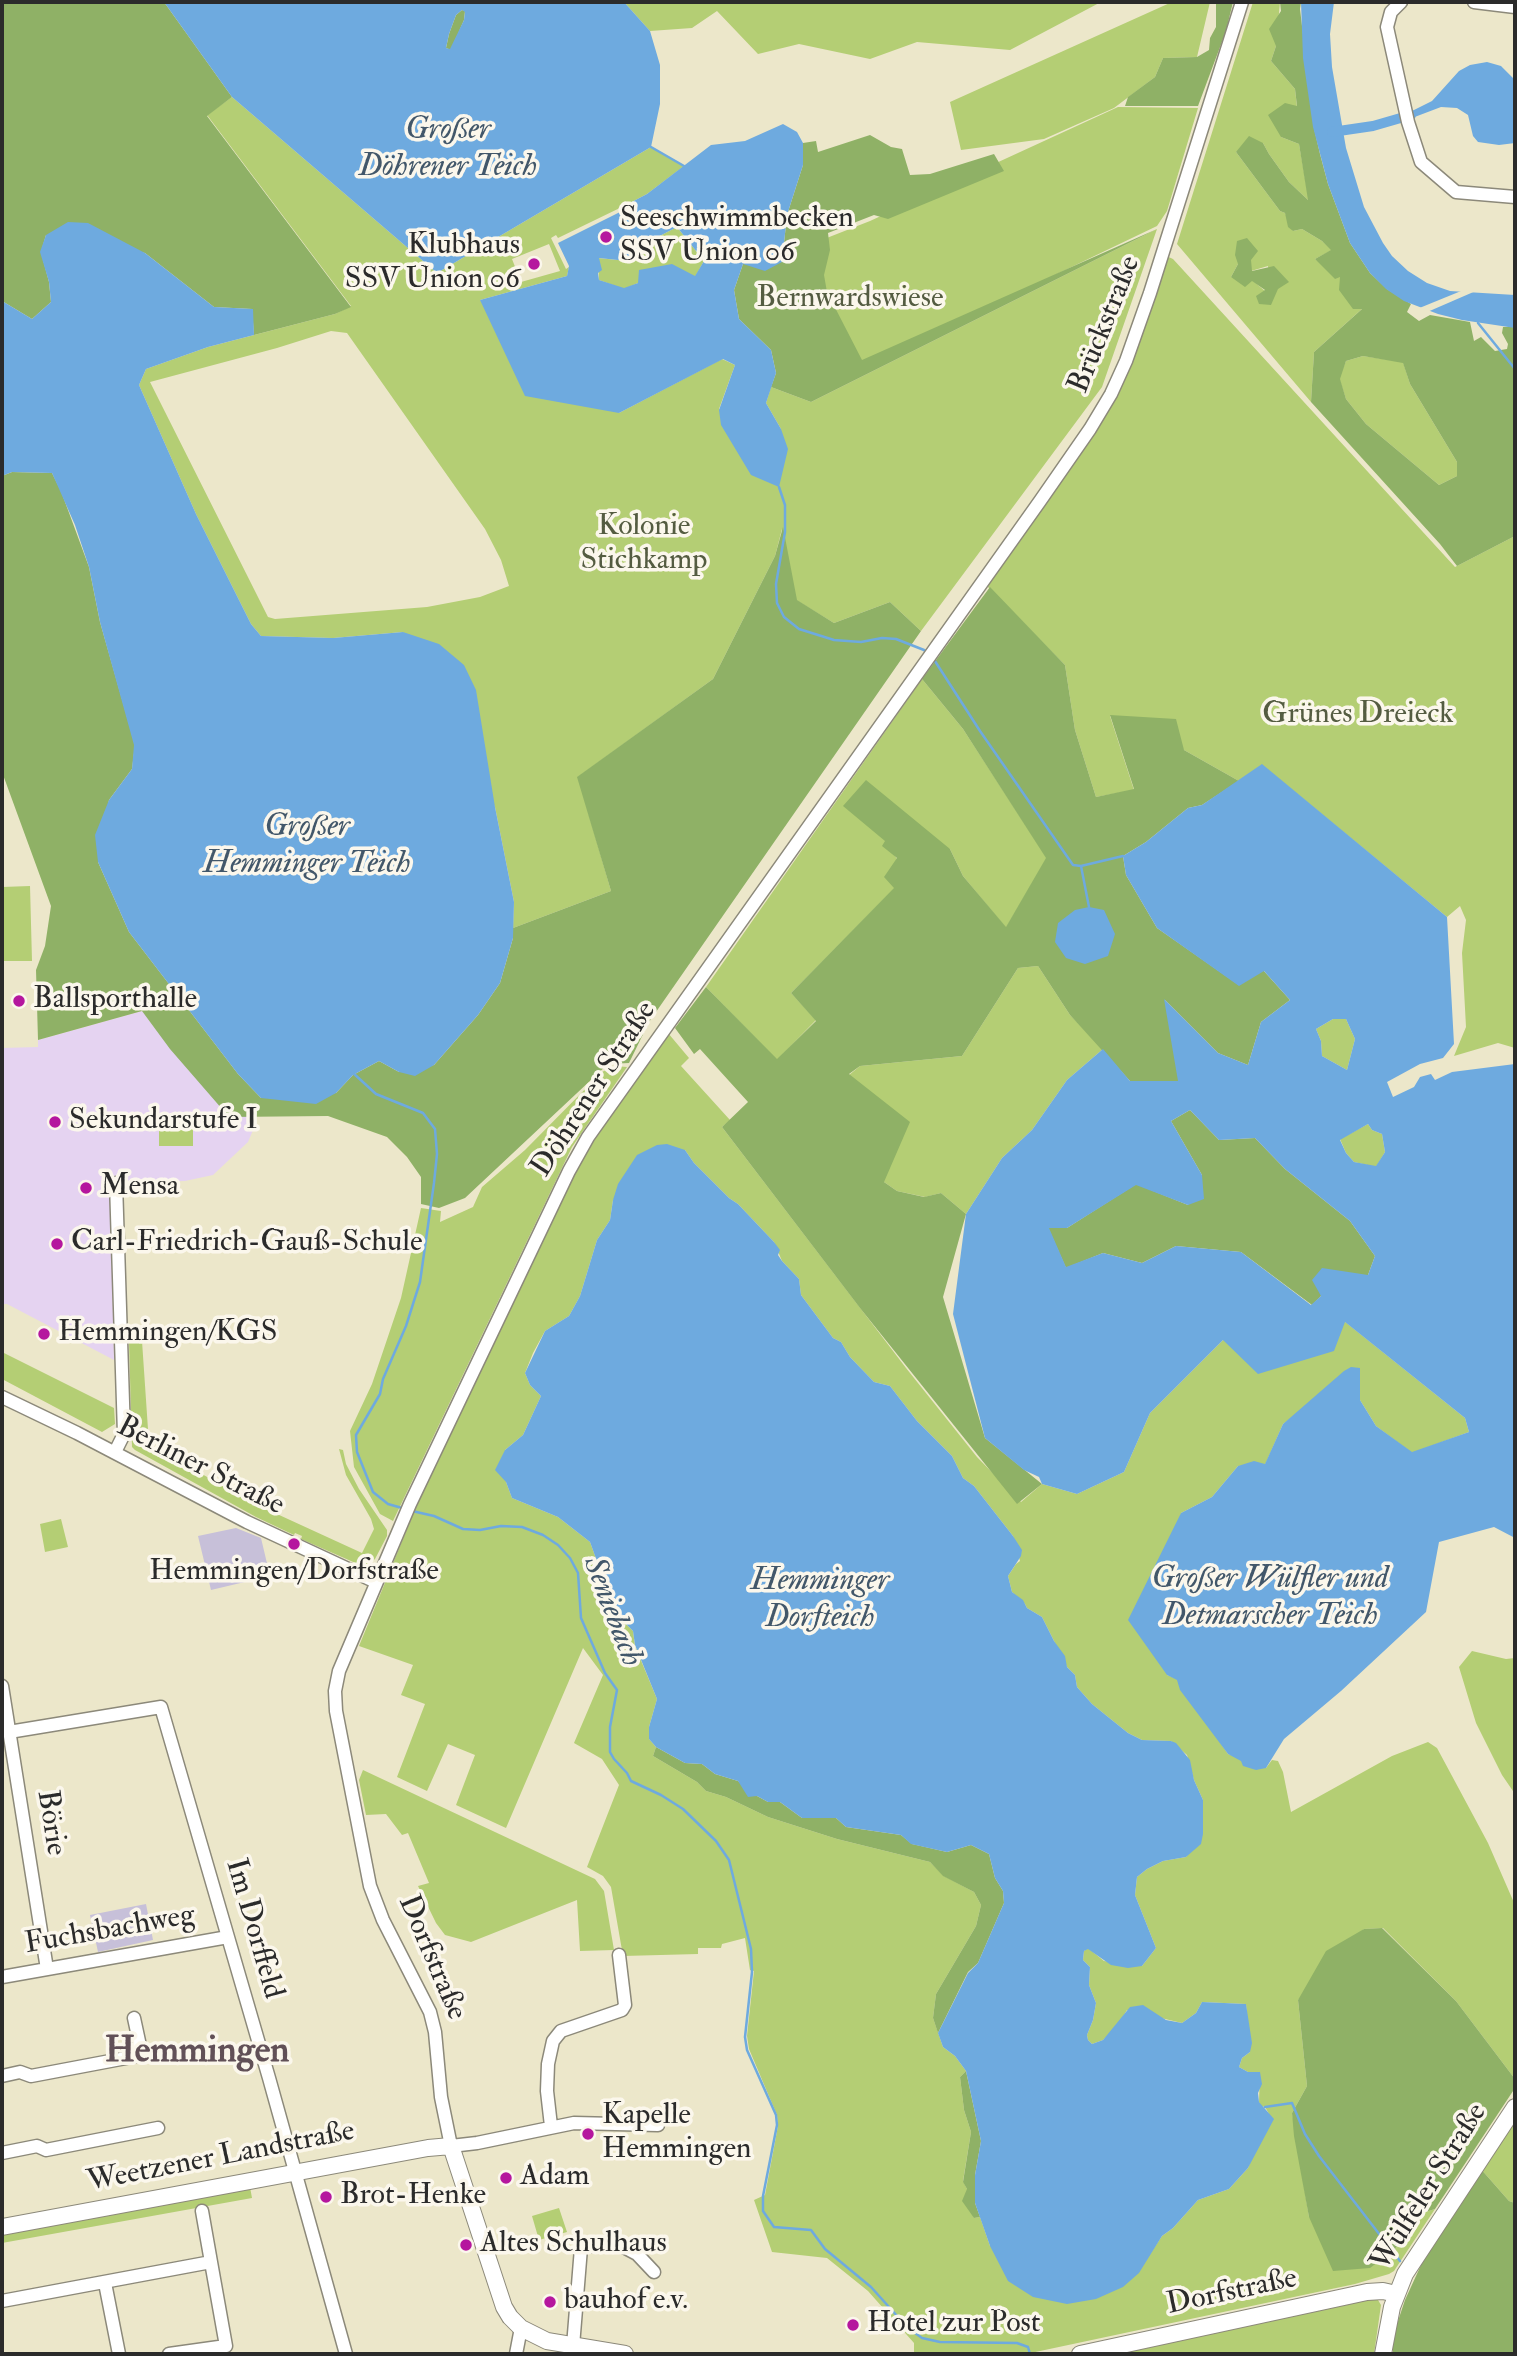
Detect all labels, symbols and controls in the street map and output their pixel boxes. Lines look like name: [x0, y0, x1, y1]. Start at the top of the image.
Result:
water label: Großer Döhrener Teich: [359, 112, 537, 187]
place label: Seeschwimmbecken SSV Union 06: [620, 202, 854, 272]
place label: Klubhaus SSV Union 06: [345, 229, 520, 300]
marker: Seeschwimmbecken SSV Union 06: [598, 229, 614, 245]
street label: Brückstraße: [1062, 251, 1150, 399]
marker: Klubhaus SSV Union 06: [526, 256, 542, 272]
park label: Bernwardswiese: [757, 282, 943, 318]
park label: Kolonie Stichkamp: [581, 510, 707, 580]
park label: Grünes Dreieck: [1262, 698, 1454, 734]
water label: Großer Hemminger Teich: [203, 809, 411, 884]
place label: Ballsporthalle: [33, 983, 197, 1019]
marker: Ballsporthalle: [11, 993, 27, 1009]
street label: Döhrener Straße: [525, 995, 665, 1185]
place label: Sekundarstufe I: [69, 1104, 258, 1140]
marker: Sekundarstufe I: [47, 1114, 63, 1130]
place label: Mensa: [100, 1170, 179, 1206]
marker: Mensa: [78, 1180, 94, 1196]
place label: Carl-Friedrich-Gauß-Schule: [71, 1226, 422, 1262]
marker: Carl-Friedrich-Gauß-Schule: [49, 1236, 65, 1252]
place label: Hemmingen/KGS: [58, 1316, 277, 1352]
marker: Hemmingen/KGS: [36, 1326, 52, 1342]
street label: Berliner Straße: [110, 1409, 290, 1525]
marker: Hemmingen/Dorfstraße: [286, 1536, 302, 1552]
water label: Seniebach: [573, 1552, 649, 1672]
place label: Hemmingen/Dorfstraße: [149, 1555, 439, 1591]
water label: Großer Wülfler und Detmarscher Teich: [1151, 1561, 1389, 1636]
water label: Hemminger Dorfteich: [751, 1563, 889, 1638]
street label: Börie: [27, 1788, 73, 1858]
street label: Im Dorffeld: [216, 1855, 290, 2003]
street label: Dorfstraße: [389, 1890, 473, 2026]
street label: Fuchsbachweg: [22, 1898, 198, 1964]
district label: Hemmingen: [105, 2031, 289, 2075]
street label: Wülfeler Straße: [1364, 2098, 1496, 2278]
place label: Kapelle Hemmingen: [602, 2099, 752, 2170]
street label: Weetzener Landstraße: [84, 2114, 358, 2202]
marker: Kapelle Hemmingen: [580, 2126, 596, 2142]
place label: Adam: [520, 2160, 589, 2196]
marker: Adam: [498, 2170, 514, 2186]
place label: Brot-Henke: [340, 2179, 486, 2215]
marker: Brot-Henke: [318, 2189, 334, 2205]
place label: Altes Schulhaus: [480, 2227, 667, 2263]
marker: Altes Schulhaus: [458, 2237, 474, 2253]
street label: Dorfstraße: [1164, 2262, 1300, 2324]
place label: bauhof e.v.: [564, 2284, 688, 2320]
marker: bauhof e.v.: [542, 2294, 558, 2310]
place label: Hotel zur Post: [867, 2307, 1041, 2343]
marker: Hotel zur Post: [845, 2317, 861, 2333]

